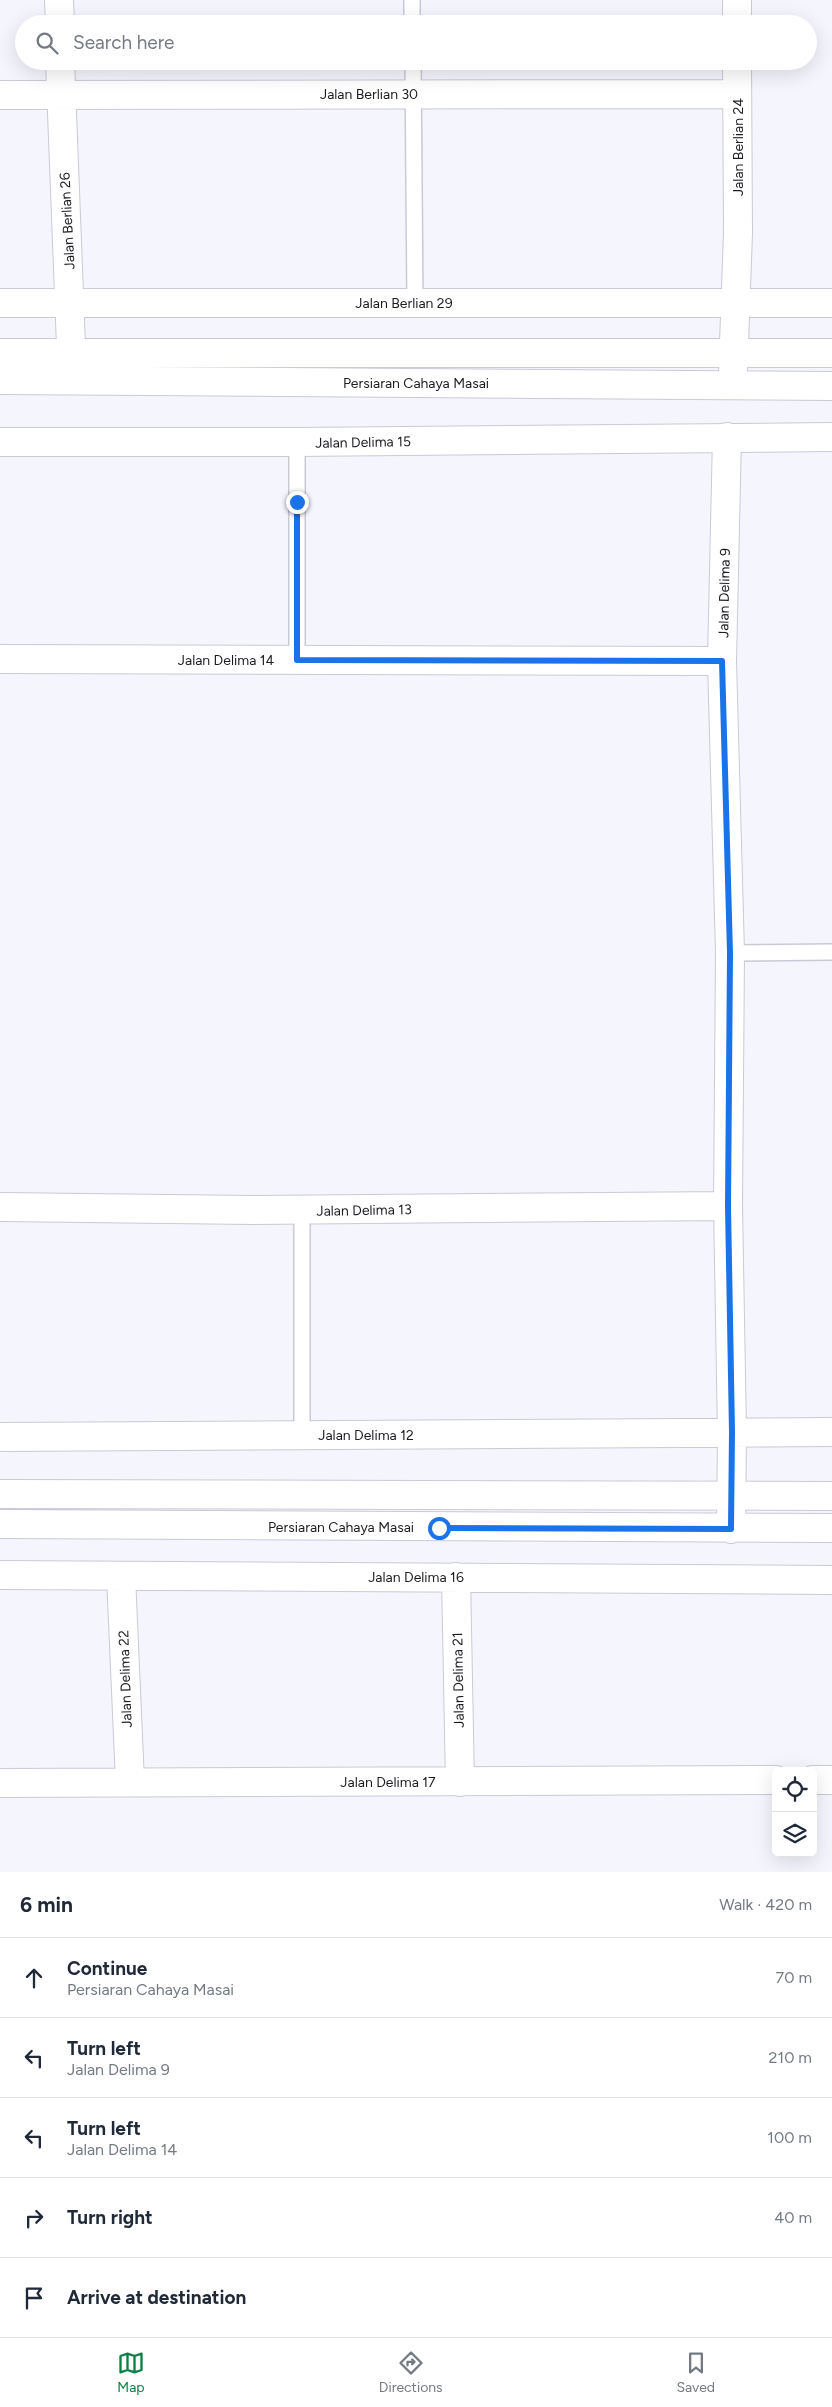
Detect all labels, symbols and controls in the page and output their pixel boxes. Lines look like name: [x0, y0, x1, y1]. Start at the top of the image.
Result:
search box: [15, 15, 817, 70]
icon: search: [33, 29, 61, 57]
text: Search here: [73, 31, 175, 54]
street label: Jalan Berlian 30: [320, 86, 418, 103]
street label: Jalan Berlian 24: [730, 98, 747, 196]
street label: Jalan Berlian 26: [56, 172, 79, 270]
street label: Jalan Berlian 29: [355, 295, 453, 312]
street label: Persiaran Cahaya Masai: [343, 375, 489, 392]
street label: Jalan Delima 15: [315, 433, 411, 452]
route end: [286, 491, 309, 514]
street label: Jalan Delima 9: [715, 548, 734, 638]
street label: Jalan Delima 14: [178, 652, 275, 669]
street label: Jalan Delima 13: [316, 1201, 412, 1220]
street label: Jalan Delima 12: [318, 1427, 414, 1444]
route start: [428, 1517, 451, 1540]
street label: Persiaran Cahaya Masai: [268, 1519, 414, 1536]
street label: Jalan Delima 16: [368, 1569, 464, 1586]
street label: Jalan Delima 22: [115, 1630, 136, 1728]
street label: Jalan Delima 21: [449, 1632, 468, 1728]
map controls: [772, 1767, 817, 1857]
button: locate: [772, 1767, 817, 1812]
street label: Jalan Delima 17: [340, 1774, 436, 1791]
button: layers: [772, 1812, 817, 1857]
text: 6 min: [20, 1892, 73, 1917]
text: Walk · 420 m: [719, 1895, 812, 1914]
text: Continue: [67, 1957, 147, 1980]
icon: ahead: [20, 1964, 48, 1992]
text: 70 m: [776, 1968, 812, 1987]
text: Persiaran Cahaya Masai: [67, 1980, 234, 1999]
text: Turn left: [67, 2037, 141, 2060]
icon: left: [20, 2044, 48, 2072]
text: 210 m: [769, 2048, 812, 2067]
text: Jalan Delima 9: [67, 2060, 170, 2079]
text: Turn left: [67, 2117, 141, 2140]
icon: left: [20, 2124, 48, 2152]
text: 100 m: [767, 2128, 812, 2147]
text: Jalan Delima 14: [67, 2140, 177, 2159]
icon: right: [20, 2204, 48, 2232]
text: Turn right: [67, 2206, 153, 2229]
text: 40 m: [774, 2208, 812, 2227]
icon: arrive: [20, 2284, 48, 2312]
text: Arrive at destination: [67, 2286, 246, 2309]
tab: Map: [117, 2349, 145, 2396]
tab: Directions: [379, 2349, 443, 2396]
tab: Saved: [676, 2349, 715, 2396]

